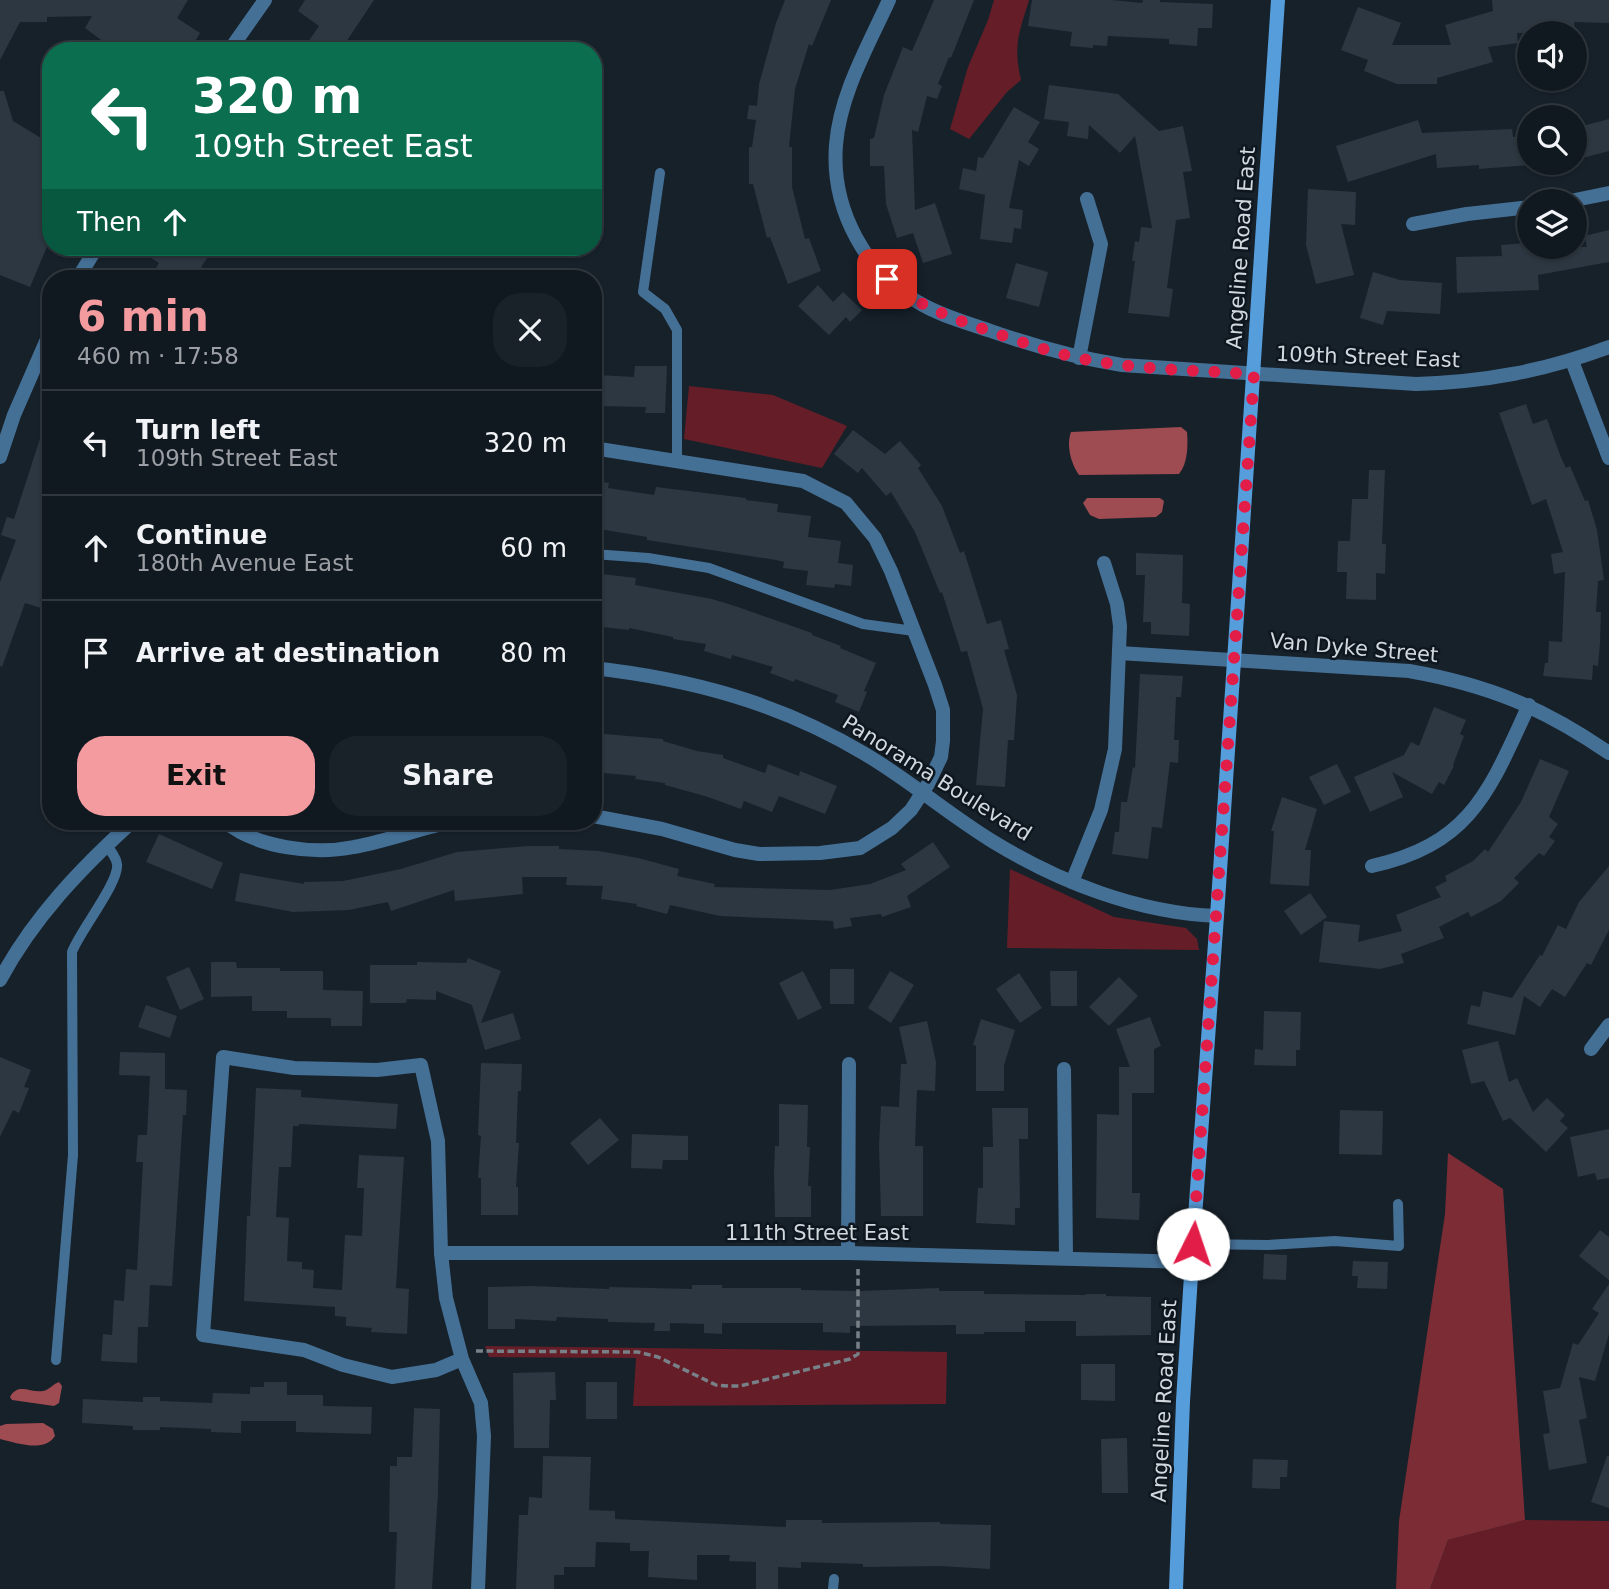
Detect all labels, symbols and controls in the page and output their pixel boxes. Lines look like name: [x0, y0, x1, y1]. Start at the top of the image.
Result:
map controls: [1517, 21, 1587, 259]
button: sound: [1517, 21, 1587, 91]
text: 320 m: [192, 68, 362, 125]
icon: left: [77, 70, 168, 161]
button: search: [1517, 105, 1587, 175]
text: 109th Street East: [192, 127, 473, 165]
street label: Angeline Road East: [1222, 146, 1260, 350]
button: layers: [1517, 189, 1587, 259]
icon: ahead: [156, 203, 194, 241]
text: Then: [77, 207, 142, 237]
pin: [857, 249, 917, 309]
icon: arrive: [868, 260, 906, 298]
text: 6 min: [77, 292, 209, 341]
button: close: [493, 293, 567, 367]
street label: 109th Street East: [1276, 342, 1460, 372]
text: 460 m · 17:58: [77, 343, 239, 369]
text: Turn left: [136, 415, 260, 445]
icon: left: [77, 424, 115, 462]
text: 320 m: [484, 428, 567, 458]
text: 109th Street East: [136, 445, 338, 471]
text: Continue: [136, 520, 267, 550]
icon: ahead: [77, 529, 115, 567]
text: 60 m: [500, 533, 567, 563]
text: 180th Avenue East: [136, 550, 353, 576]
street label: Van Dyke Street: [1269, 629, 1439, 667]
icon: arrive: [77, 634, 115, 672]
text: Arrive at destination: [136, 638, 440, 668]
text: 80 m: [500, 638, 567, 668]
street label: Panorama Boulevard: [838, 710, 1036, 846]
button: Exit: [77, 736, 315, 816]
button: Share: [329, 736, 567, 816]
position arrow: [1156, 1207, 1230, 1281]
street label: 111th Street East: [725, 1221, 909, 1245]
street label: Angeline Road East: [1147, 1299, 1181, 1503]

